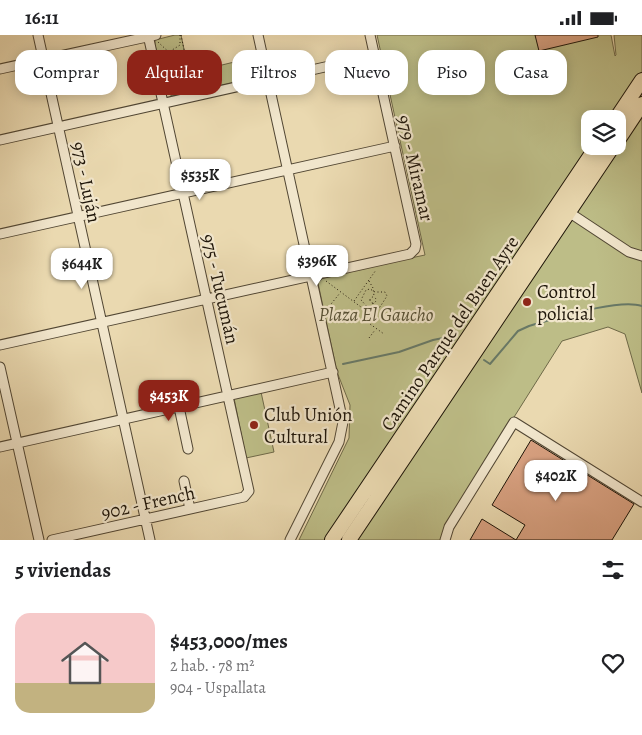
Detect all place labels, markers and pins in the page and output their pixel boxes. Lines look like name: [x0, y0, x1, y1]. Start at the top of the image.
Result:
pin: $535K: [165, 159, 235, 201]
pin: $396K: [282, 245, 352, 287]
pin: $644K: [47, 247, 117, 290]
place label: Control policial: [537, 279, 596, 327]
marker: Control policial: [521, 296, 533, 308]
pin: $453K: [134, 379, 204, 422]
place label: Club Unión Cultural: [264, 402, 352, 450]
marker: Club Unión Cultural: [248, 419, 260, 431]
pin: $402K: [521, 459, 591, 502]

